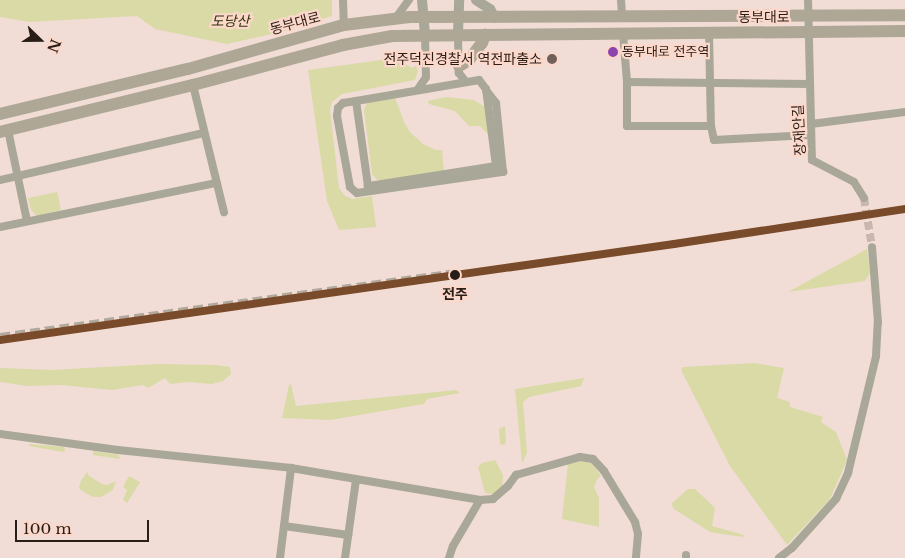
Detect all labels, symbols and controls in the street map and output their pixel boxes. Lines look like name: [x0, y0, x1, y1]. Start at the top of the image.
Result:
street label: 동부대로: [268, 8, 322, 38]
street label: 동부대로: [738, 9, 790, 25]
park label: 도당산: [211, 13, 249, 29]
north arrow: [15, 15, 65, 65]
text: N: [43, 36, 65, 55]
place label: 동부대로 전주역: [622, 44, 709, 60]
marker: 동부대로 전주역: [608, 47, 618, 57]
place label: 전주덕진경찰서 역전파출소: [383, 51, 542, 67]
marker: 전주덕진경찰서 역전파출소: [546, 53, 558, 65]
street label: 장재안길: [789, 104, 809, 156]
marker: 전주: [446, 266, 464, 284]
place label: 전주: [442, 286, 468, 302]
scale bar: [18, 510, 151, 542]
text: 100 m: [23, 519, 72, 538]

